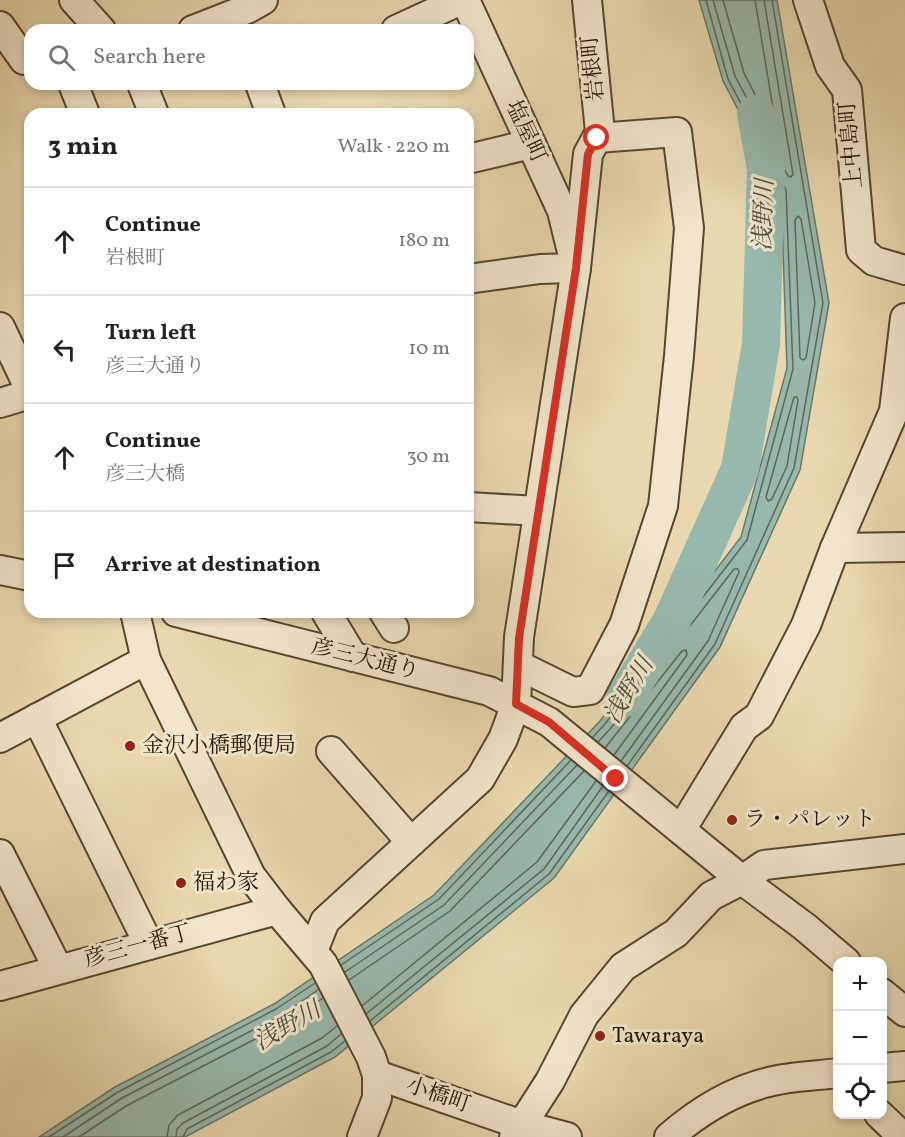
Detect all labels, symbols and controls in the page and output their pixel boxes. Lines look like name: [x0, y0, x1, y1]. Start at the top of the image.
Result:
search box: [24, 24, 474, 90]
street label: 岩根町: [575, 34, 613, 102]
icon: search: [45, 41, 78, 74]
text: Search here: [93, 42, 206, 73]
street label: 塩屋町: [497, 96, 553, 168]
street label: 上中島町: [833, 100, 871, 190]
route start: [583, 124, 609, 150]
text: 3 min: [48, 129, 118, 165]
text: Walk · 220 m: [338, 133, 450, 161]
water label: 浅野川: [747, 175, 783, 252]
text: Continue: [105, 210, 201, 241]
icon: ahead: [48, 225, 81, 258]
text: 180 m: [398, 227, 450, 255]
text: 岩根町: [105, 245, 165, 273]
text: Turn left: [105, 318, 196, 349]
icon: left: [48, 333, 81, 366]
text: 10 m: [409, 335, 450, 363]
text: 彦三大通り: [105, 353, 205, 381]
text: Continue: [105, 426, 201, 457]
icon: ahead: [48, 441, 81, 474]
text: 30 m: [406, 443, 450, 471]
text: 彦三大橋: [105, 461, 185, 489]
icon: arrive: [48, 549, 81, 582]
text: Arrive at destination: [105, 550, 321, 581]
street label: 彦三大通り: [308, 632, 422, 688]
water label: 浅野川: [597, 649, 665, 731]
place label: 金沢小橋郵便局: [142, 731, 296, 762]
marker: 金沢小橋郵便局: [123, 739, 137, 753]
route end: [602, 765, 628, 791]
place label: ラ・パレット: [744, 805, 876, 836]
marker: ラ・パレット: [725, 813, 739, 827]
place label: 福わ家: [193, 868, 259, 899]
marker: 福わ家: [174, 876, 188, 890]
street label: 彦三一番丁: [81, 918, 195, 976]
map controls: [833, 957, 887, 1119]
button: +: [833, 957, 887, 1011]
water label: 浅野川: [248, 993, 330, 1060]
button: −: [833, 1011, 887, 1065]
place label: Tawaraya: [612, 1021, 704, 1052]
marker: Tawaraya: [593, 1029, 607, 1043]
button: locate: [833, 1065, 887, 1119]
street label: 小橋町: [402, 1071, 474, 1121]

